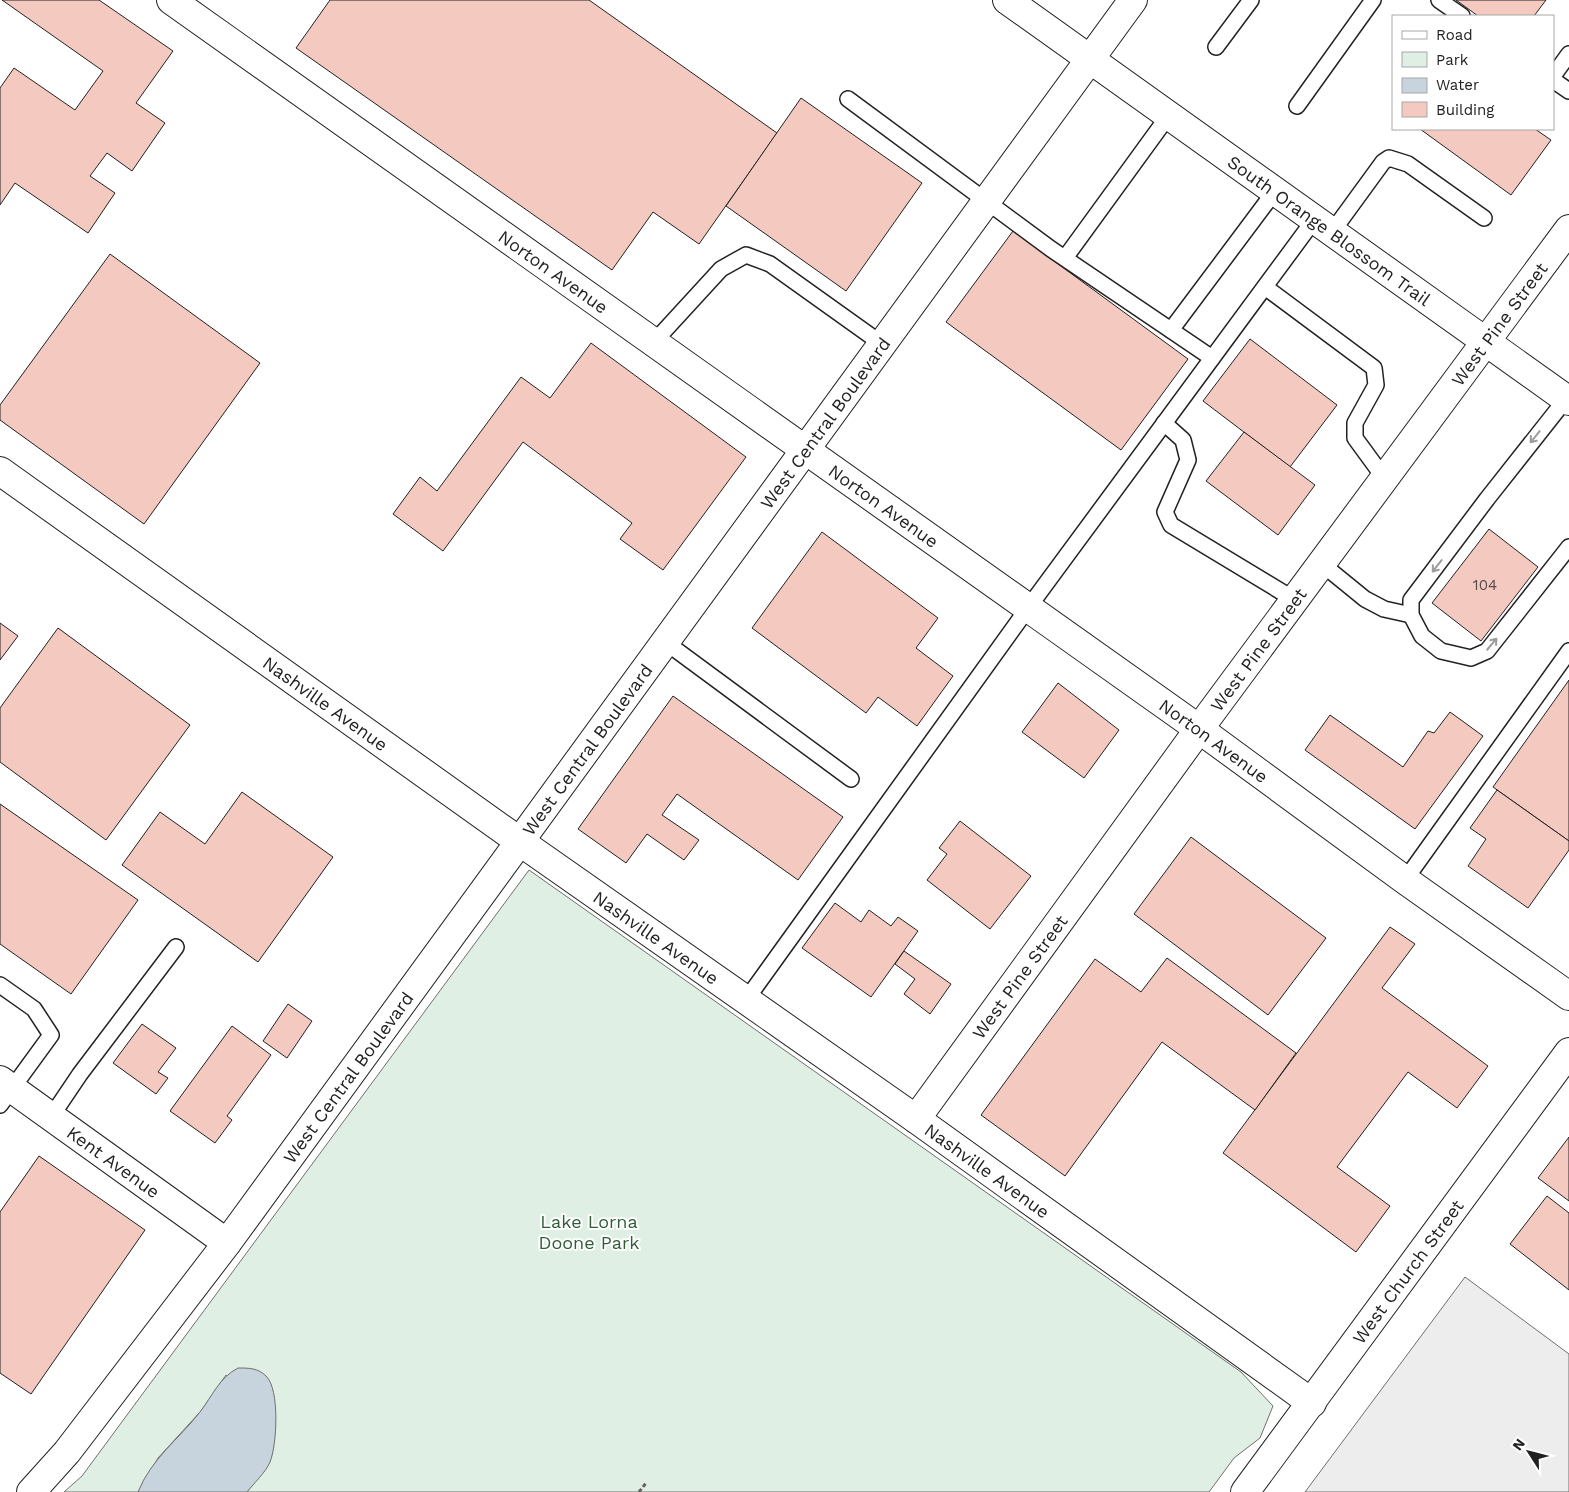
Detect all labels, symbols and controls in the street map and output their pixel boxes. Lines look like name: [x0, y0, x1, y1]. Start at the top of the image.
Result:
legend: [1392, 15, 1554, 130]
text: Road: [1436, 26, 1473, 44]
text: Park: [1436, 51, 1469, 69]
text: Water: [1436, 76, 1479, 94]
text: Building: [1436, 101, 1494, 119]
street label: South Orange Blossom Trail: [1224, 151, 1435, 310]
street label: Norton Avenue: [495, 225, 612, 317]
street label: West Pine Street: [1446, 258, 1552, 389]
street label: West Central Boulevard: [755, 333, 894, 513]
one-way arrow: [1530, 430, 1541, 443]
street label: Norton Avenue: [825, 460, 943, 552]
one-way arrow: [1432, 559, 1442, 573]
house number: 104: [1473, 576, 1497, 594]
street label: West Pine Street: [1206, 583, 1311, 715]
one-way arrow: [1486, 638, 1497, 651]
street label: Nashville Avenue: [259, 652, 392, 755]
street label: West Central Boulevard: [517, 659, 656, 839]
street label: Norton Avenue: [1155, 694, 1272, 787]
street label: Nashville Avenue: [589, 886, 723, 988]
street label: West Pine Street: [967, 910, 1072, 1043]
street label: West Central Boulevard: [278, 988, 417, 1167]
street label: Nashville Avenue: [921, 1118, 1054, 1222]
street label: Kent Avenue: [63, 1121, 164, 1202]
street label: West Church Street: [1348, 1195, 1468, 1347]
park label: Lake Lorna Doone Park: [539, 1211, 639, 1253]
north arrow: [1504, 1427, 1554, 1477]
text: N: [1509, 1435, 1528, 1453]

